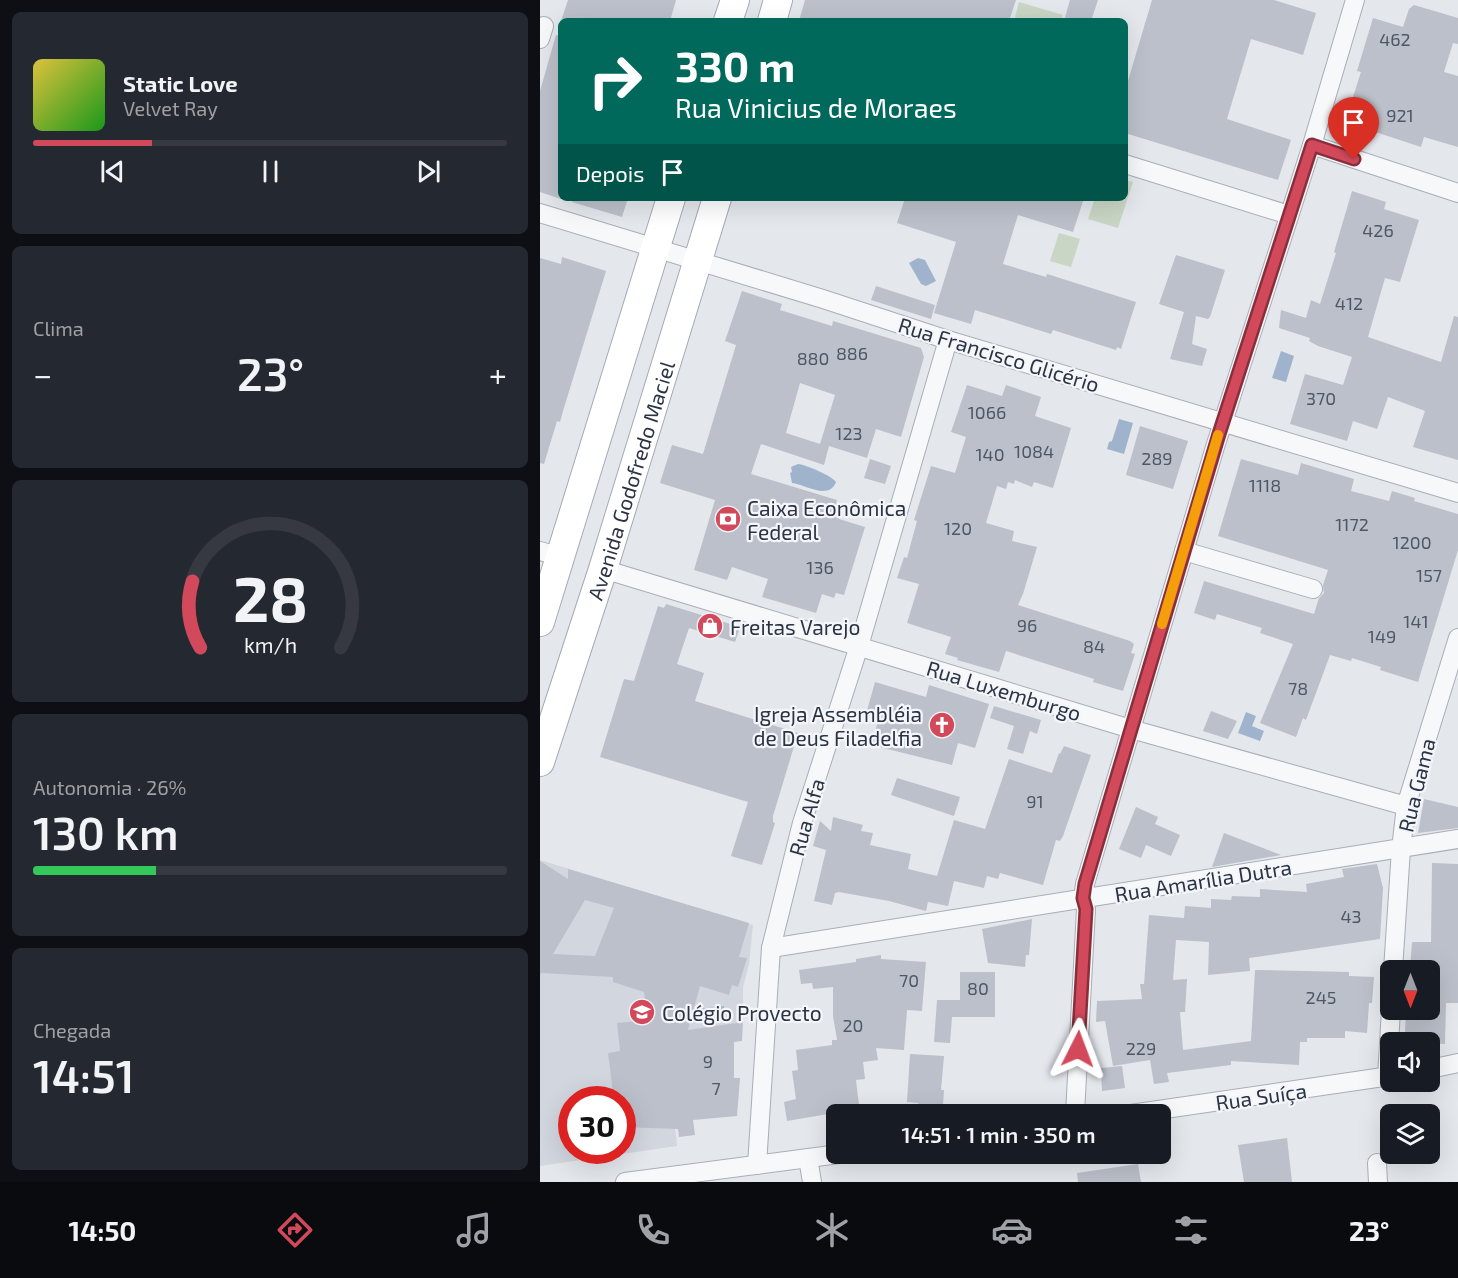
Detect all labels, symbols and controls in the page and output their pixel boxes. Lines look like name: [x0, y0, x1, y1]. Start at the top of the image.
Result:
house number: 462: [1379, 28, 1411, 50]
text: 330 m: [675, 40, 795, 90]
icon: right: [576, 42, 654, 120]
text: Static Love: [123, 70, 238, 96]
text: Rua Vinicius de Moraes: [675, 91, 957, 123]
text: Velvet Ray: [123, 96, 218, 120]
pin: [1328, 97, 1379, 159]
house number: 921: [1386, 104, 1414, 126]
icon: arrive: [1337, 106, 1370, 139]
icon: previous: [96, 155, 129, 188]
icon: pause: [254, 155, 287, 188]
icon: next: [412, 155, 445, 188]
icon: arrive: [656, 156, 689, 189]
text: Depois: [576, 160, 644, 186]
house number: 426: [1362, 219, 1394, 241]
house number: 412: [1335, 292, 1363, 314]
street label: Rua Francisco Glicério: [896, 312, 1102, 396]
text: Clima: [33, 316, 84, 340]
house number: 886: [836, 342, 868, 364]
text: 23°: [237, 346, 304, 400]
house number: 880: [797, 347, 829, 369]
text: −: [33, 354, 52, 394]
text: +: [489, 354, 507, 394]
street label: Avenida Godofredo Maciel: [581, 357, 679, 603]
house number: 370: [1306, 387, 1336, 409]
house number: 1066: [968, 401, 1006, 423]
house number: 123: [835, 422, 863, 444]
house number: 1084: [1014, 440, 1054, 462]
house number: 140: [975, 443, 1005, 465]
house number: 289: [1141, 447, 1173, 469]
house number: 1118: [1249, 474, 1281, 496]
place label: Caixa Econômica Federal: [747, 495, 906, 544]
bank icon: Caixa Econômica Federal: [713, 504, 743, 534]
house number: 1172: [1335, 513, 1369, 535]
house number: 120: [944, 517, 972, 539]
house number: 1200: [1393, 531, 1432, 553]
house number: 136: [806, 556, 834, 578]
text: 28: [232, 560, 308, 635]
house number: 157: [1416, 564, 1442, 586]
house number: 141: [1403, 610, 1429, 632]
shop icon: Freitas Varejo: [695, 611, 725, 641]
place label: Freitas Varejo: [730, 614, 860, 640]
house number: 96: [1017, 614, 1037, 636]
house number: 149: [1368, 625, 1396, 647]
text: km/h: [243, 632, 297, 657]
house number: 84: [1083, 635, 1105, 657]
street label: Rua Luxemburgo: [924, 655, 1084, 725]
house number: 78: [1288, 677, 1308, 699]
place label: Igreja Assembléia de Deus Filadelfia: [753, 701, 922, 750]
church icon: Igreja Assembléia de Deus Filadelfia: [927, 710, 957, 740]
street label: Rua Gama: [1392, 735, 1440, 835]
text: Autonomia · 26%: [33, 775, 186, 799]
street label: Rua Alfa: [783, 775, 829, 859]
house number: 91: [1026, 790, 1044, 812]
text: 130 km: [33, 805, 179, 859]
street label: Rua Amarília Dutra: [1113, 854, 1293, 906]
house number: 43: [1340, 905, 1362, 927]
north arrow: [1380, 960, 1440, 1020]
map controls: [1380, 960, 1440, 1164]
house number: 70: [899, 969, 919, 991]
house number: 80: [967, 977, 989, 999]
house number: 245: [1306, 986, 1336, 1008]
school or university icon: Colégio Provecto: [627, 997, 657, 1027]
place label: Colégio Provecto: [662, 1000, 822, 1025]
house number: 20: [843, 1014, 863, 1036]
position arrow: [1046, 1017, 1110, 1081]
text: Chegada: [33, 1018, 111, 1042]
button: sound: [1380, 1032, 1440, 1092]
house number: 229: [1126, 1037, 1156, 1059]
text: 14:51: [33, 1048, 135, 1102]
house number: 9: [703, 1050, 713, 1072]
house number: 7: [711, 1077, 721, 1099]
street label: Rua Suíça: [1214, 1077, 1309, 1117]
speed limit sign: 30: [558, 1086, 636, 1164]
button: layers: [1380, 1104, 1440, 1164]
text: 14:51 · 1 min · 350 m: [902, 1121, 1096, 1147]
icon: directions: [274, 1209, 316, 1251]
icon: music: [453, 1209, 495, 1251]
icon: phone: [632, 1209, 674, 1251]
icon: climate: [811, 1209, 853, 1251]
icon: car: [991, 1209, 1033, 1251]
icon: filters: [1170, 1209, 1212, 1251]
text: 14:50: [69, 1214, 136, 1246]
text: 23°: [1349, 1214, 1389, 1246]

